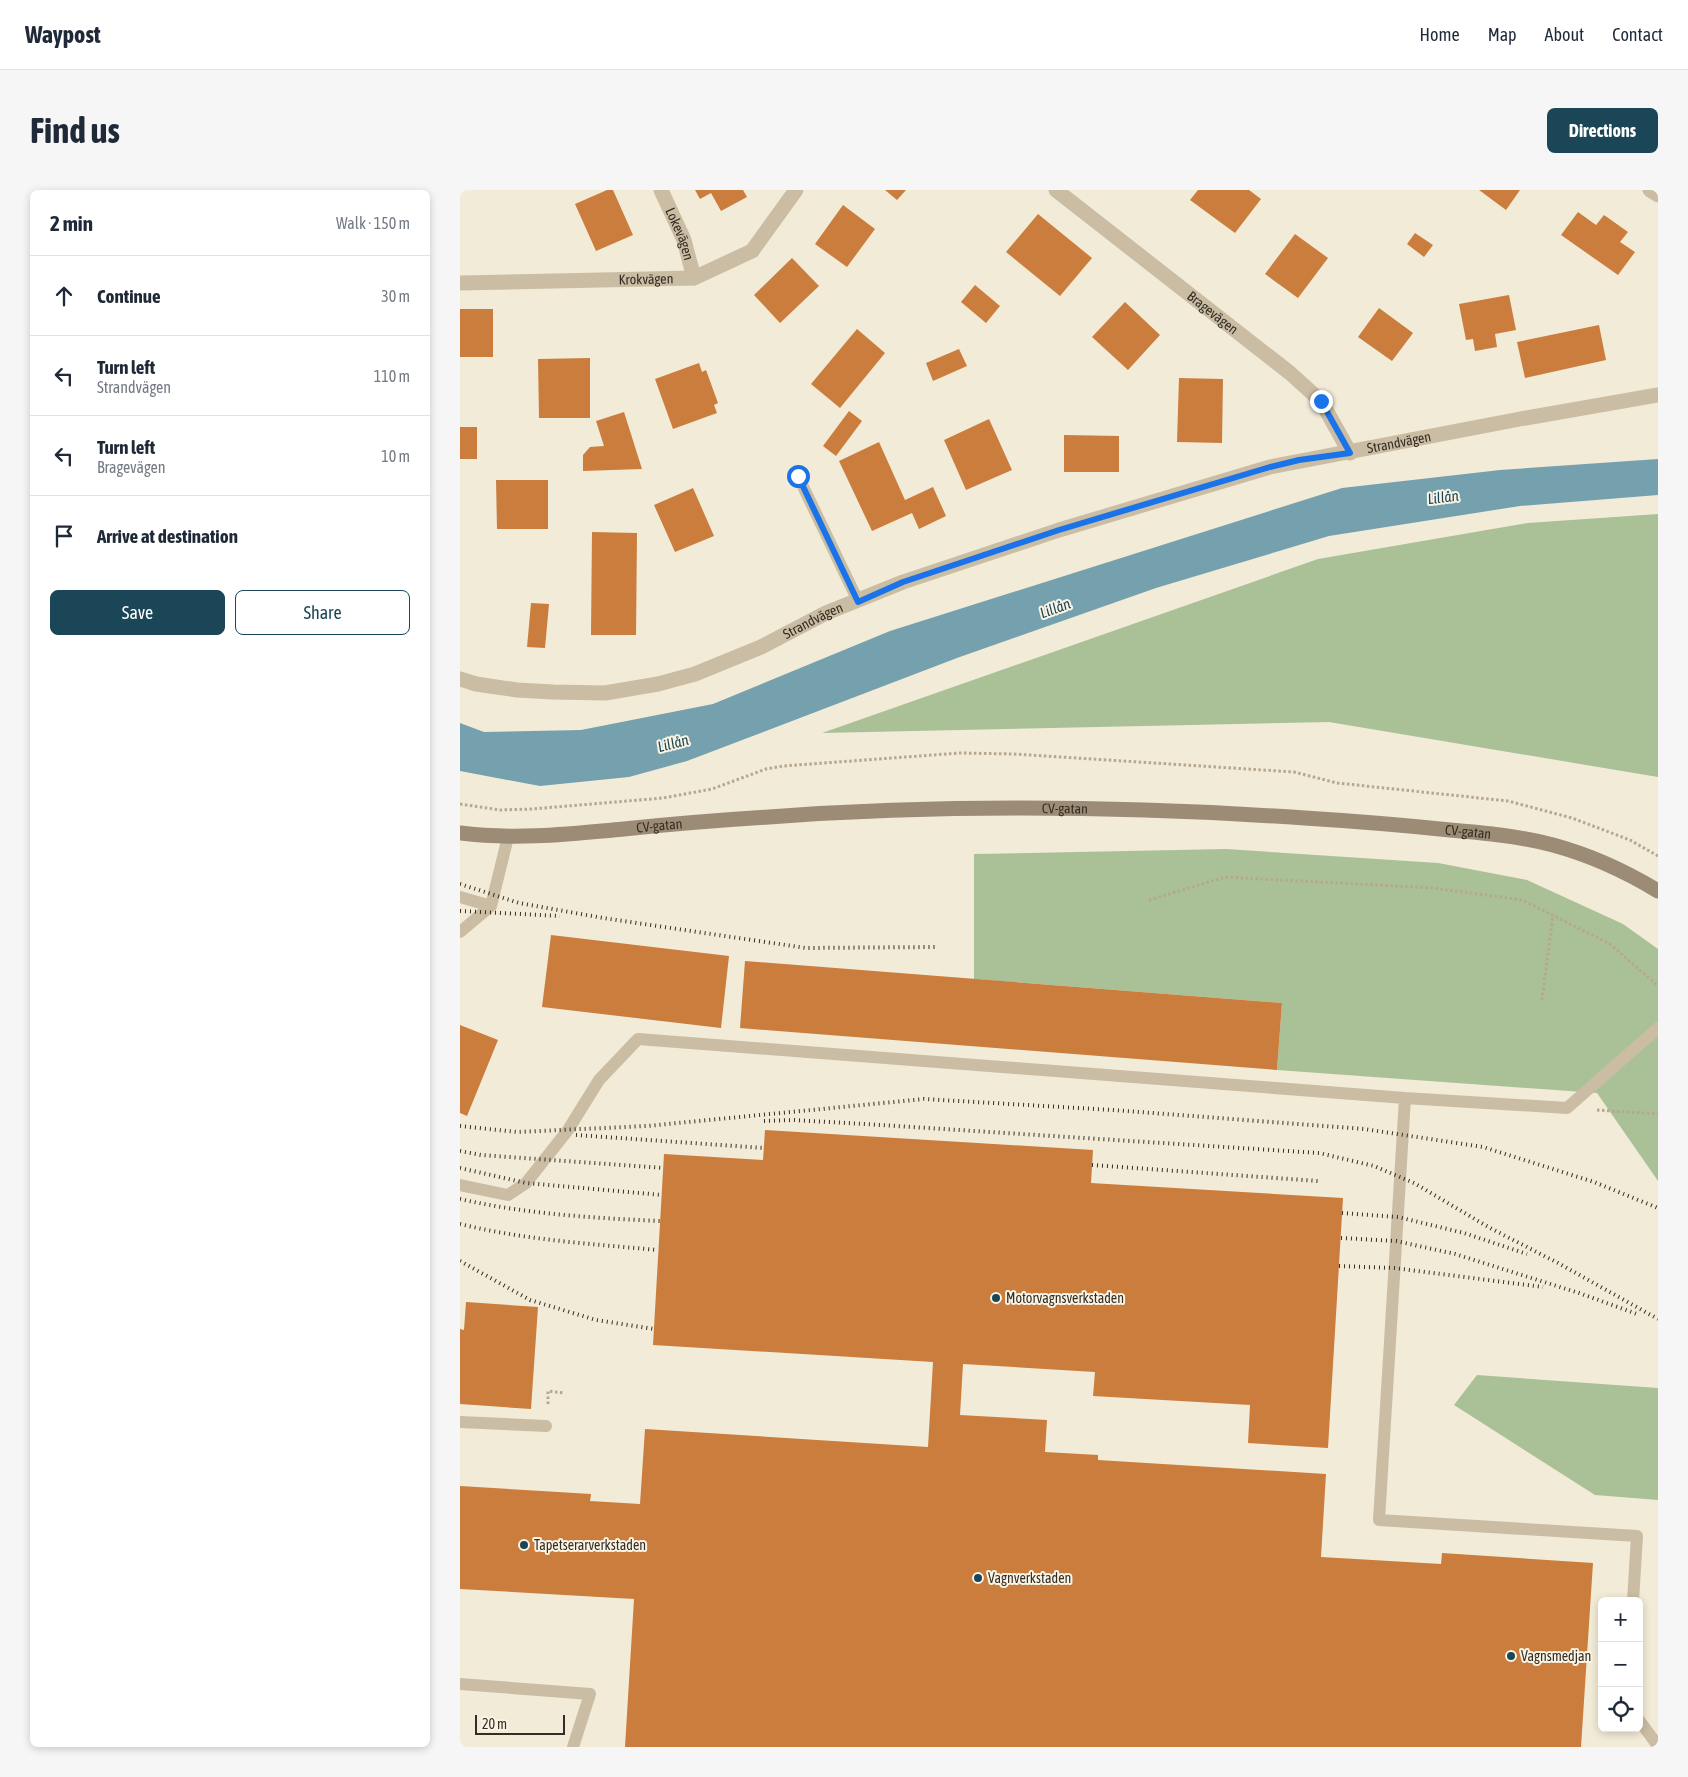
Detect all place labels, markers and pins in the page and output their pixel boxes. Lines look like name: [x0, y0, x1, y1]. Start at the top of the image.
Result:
place label: Motorvagnsverkstaden: [1006, 1290, 1124, 1306]
marker: Motorvagnsverkstaden: [990, 1292, 1002, 1304]
place label: Tapetserarverkstaden: [534, 1537, 646, 1553]
marker: Tapetserarverkstaden: [518, 1539, 530, 1551]
place label: Vagnverkstaden: [988, 1570, 1071, 1586]
marker: Vagnverkstaden: [972, 1572, 984, 1584]
place label: Vagnsmedjan: [1521, 1648, 1591, 1664]
marker: Vagnsmedjan: [1505, 1650, 1517, 1662]

